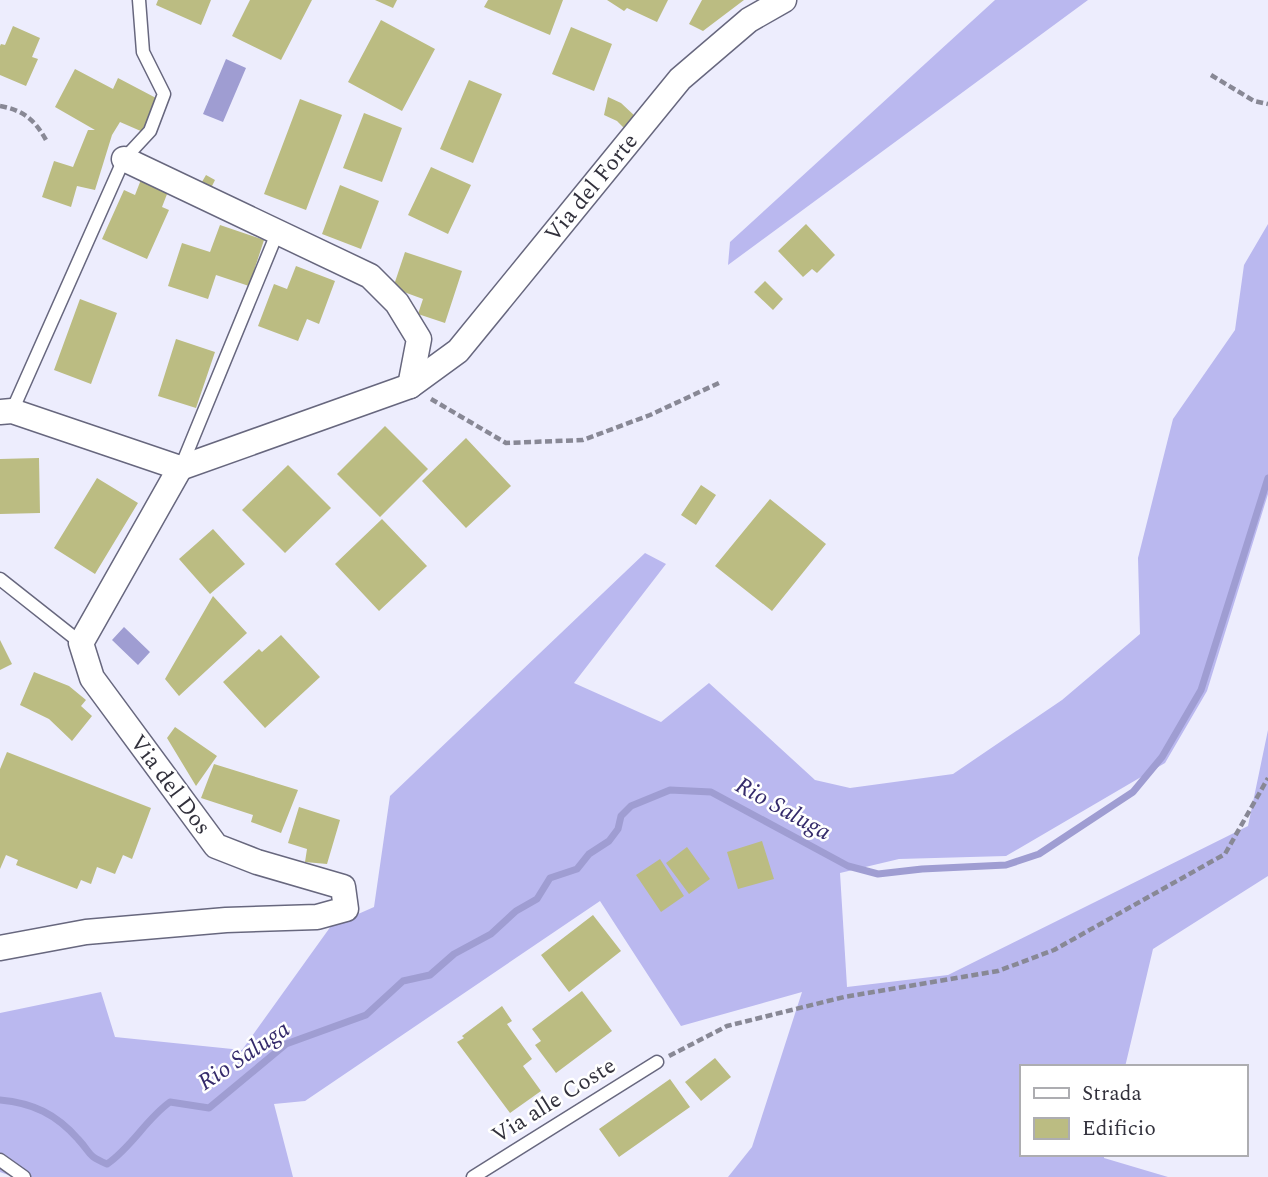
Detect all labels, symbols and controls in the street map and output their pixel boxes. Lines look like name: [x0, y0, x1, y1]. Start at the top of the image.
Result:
street label: Via del Forte: [536, 125, 647, 250]
street label: Via del Dos: [121, 727, 219, 843]
water label: Rio Saluga: [728, 768, 838, 850]
water label: Rio Saluga: [191, 1012, 297, 1100]
street label: Via alle Coste: [485, 1049, 623, 1153]
legend: [1020, 1065, 1247, 1156]
text: Strada: [1082, 1078, 1143, 1110]
text: Edificio: [1082, 1113, 1156, 1145]

